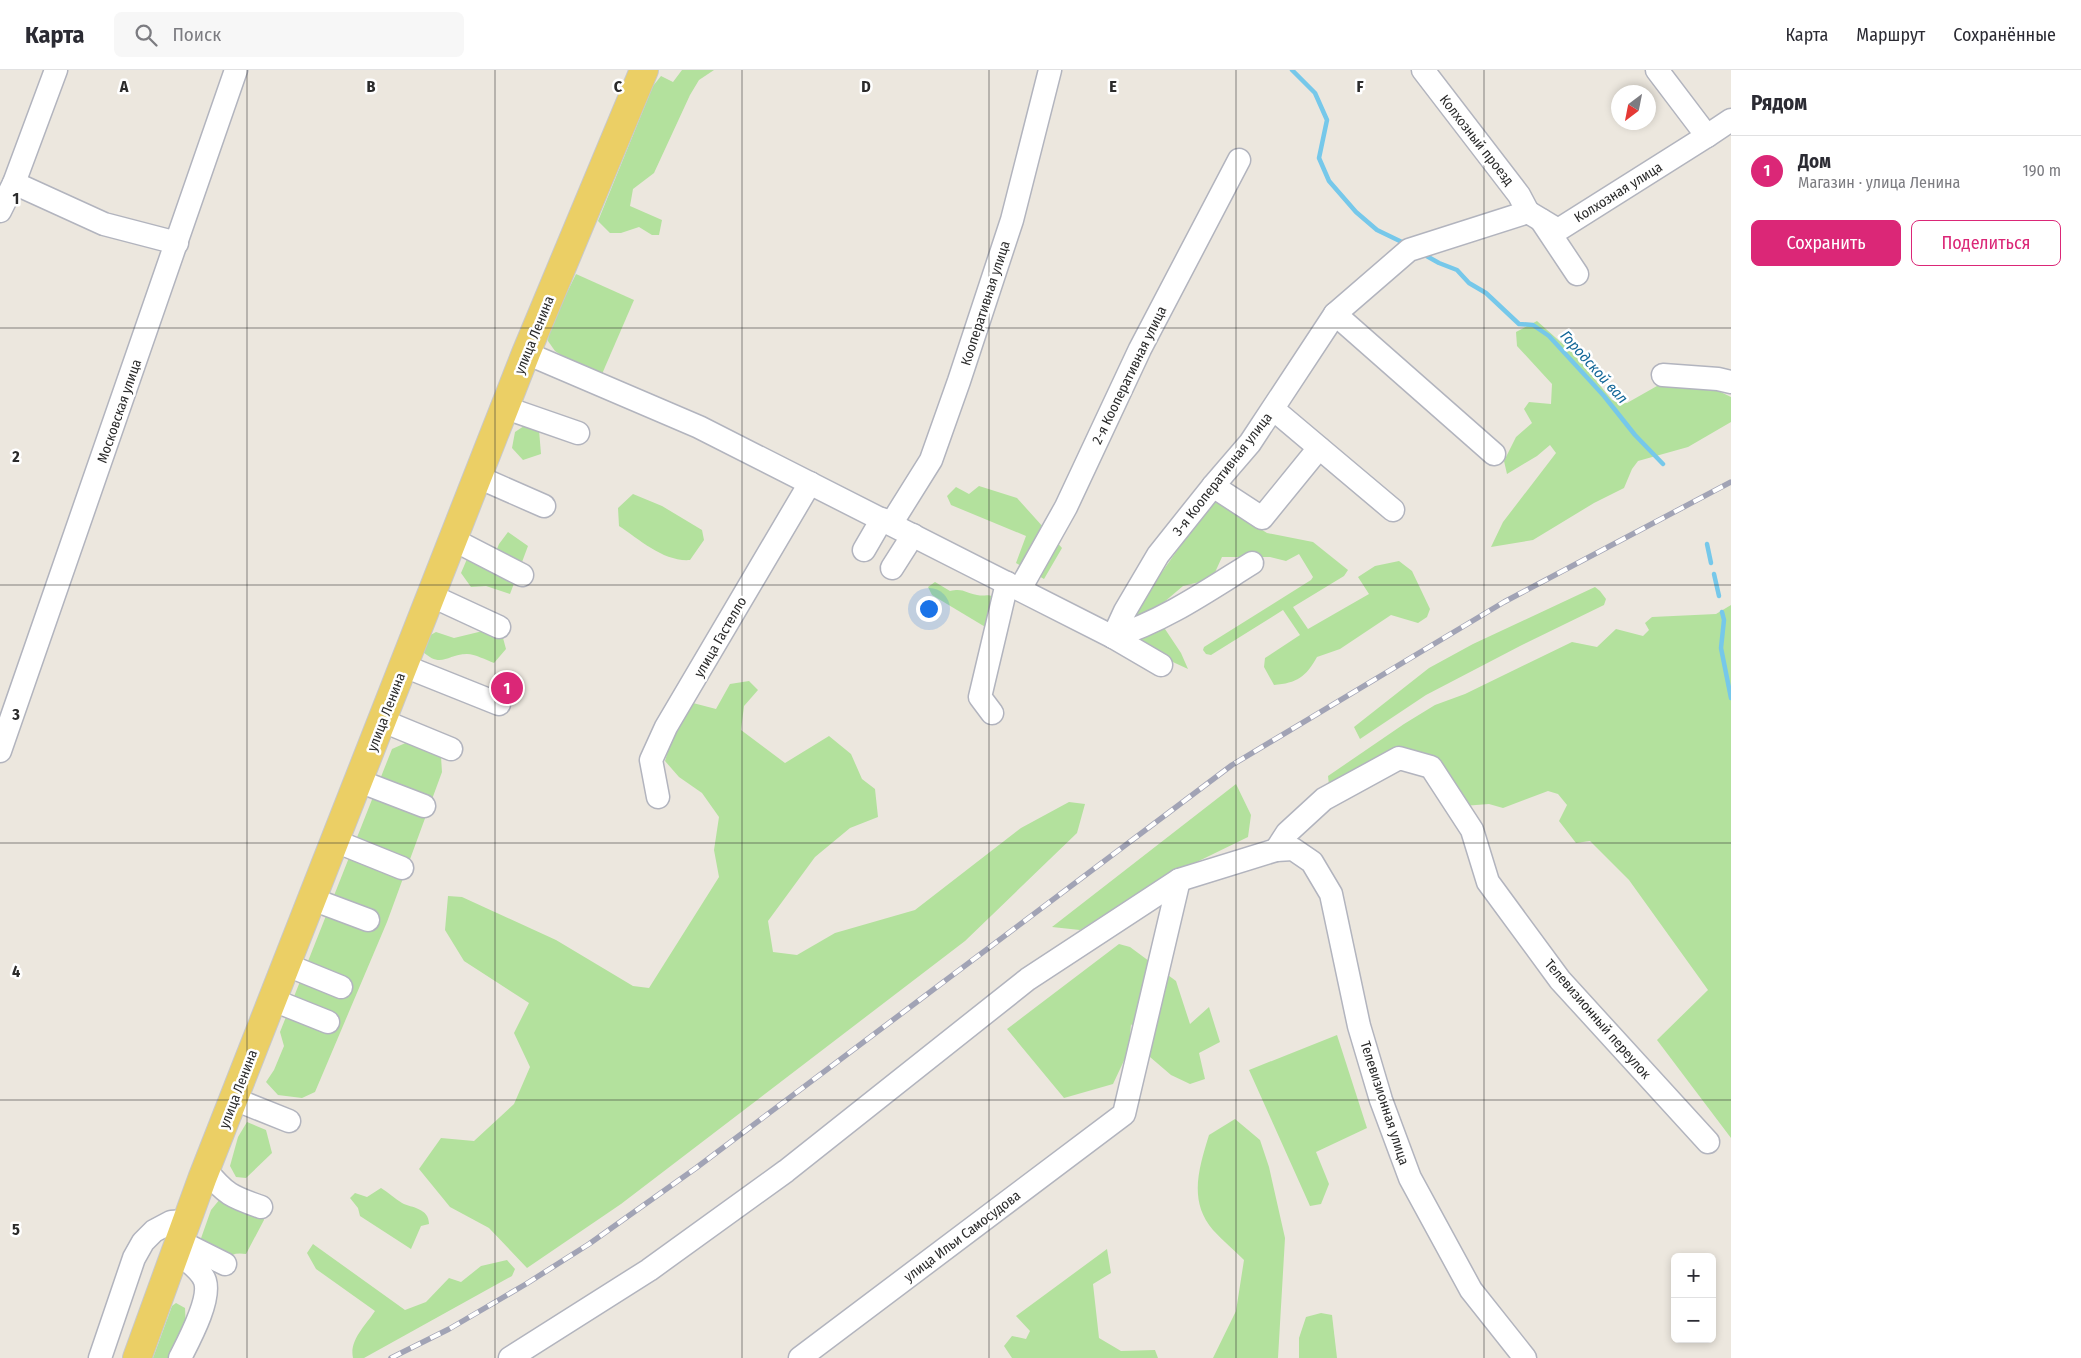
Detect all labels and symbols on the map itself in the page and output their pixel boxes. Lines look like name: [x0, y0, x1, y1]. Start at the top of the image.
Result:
text: A: [119, 77, 129, 96]
text: B: [367, 77, 376, 96]
text: C: [614, 77, 623, 96]
text: D: [861, 77, 871, 96]
text: E: [1109, 77, 1117, 96]
text: F: [1356, 77, 1364, 96]
north arrow: [1611, 85, 1656, 130]
street label: Колхозный проезд: [1436, 92, 1517, 189]
street label: Колхозная улица: [1571, 158, 1666, 226]
text: 1: [13, 189, 19, 208]
street label: Кооперативная улица: [957, 239, 1014, 368]
street label: улица Ленина: [511, 293, 558, 377]
street label: 2-я Кооперативная улица: [1089, 303, 1170, 447]
water label: Городской вал: [1557, 327, 1632, 407]
street label: Московская улица: [94, 357, 145, 465]
street label: 3-я Кооперативная улица: [1169, 409, 1276, 539]
text: 2: [11, 447, 20, 466]
street label: улица Гастелло: [691, 594, 750, 681]
your location: [916, 596, 942, 622]
pin: 1: [491, 669, 523, 707]
street label: улица Ленина: [364, 670, 409, 754]
text: 3: [11, 705, 20, 724]
street label: Телевизионный переулок: [1541, 956, 1655, 1083]
text: 4: [12, 962, 20, 981]
street label: Телевизионная улица: [1356, 1039, 1413, 1167]
street label: улица Ленина: [216, 1047, 261, 1131]
street label: улица Ильи Самосудова: [901, 1187, 1024, 1286]
text: 5: [12, 1220, 20, 1239]

